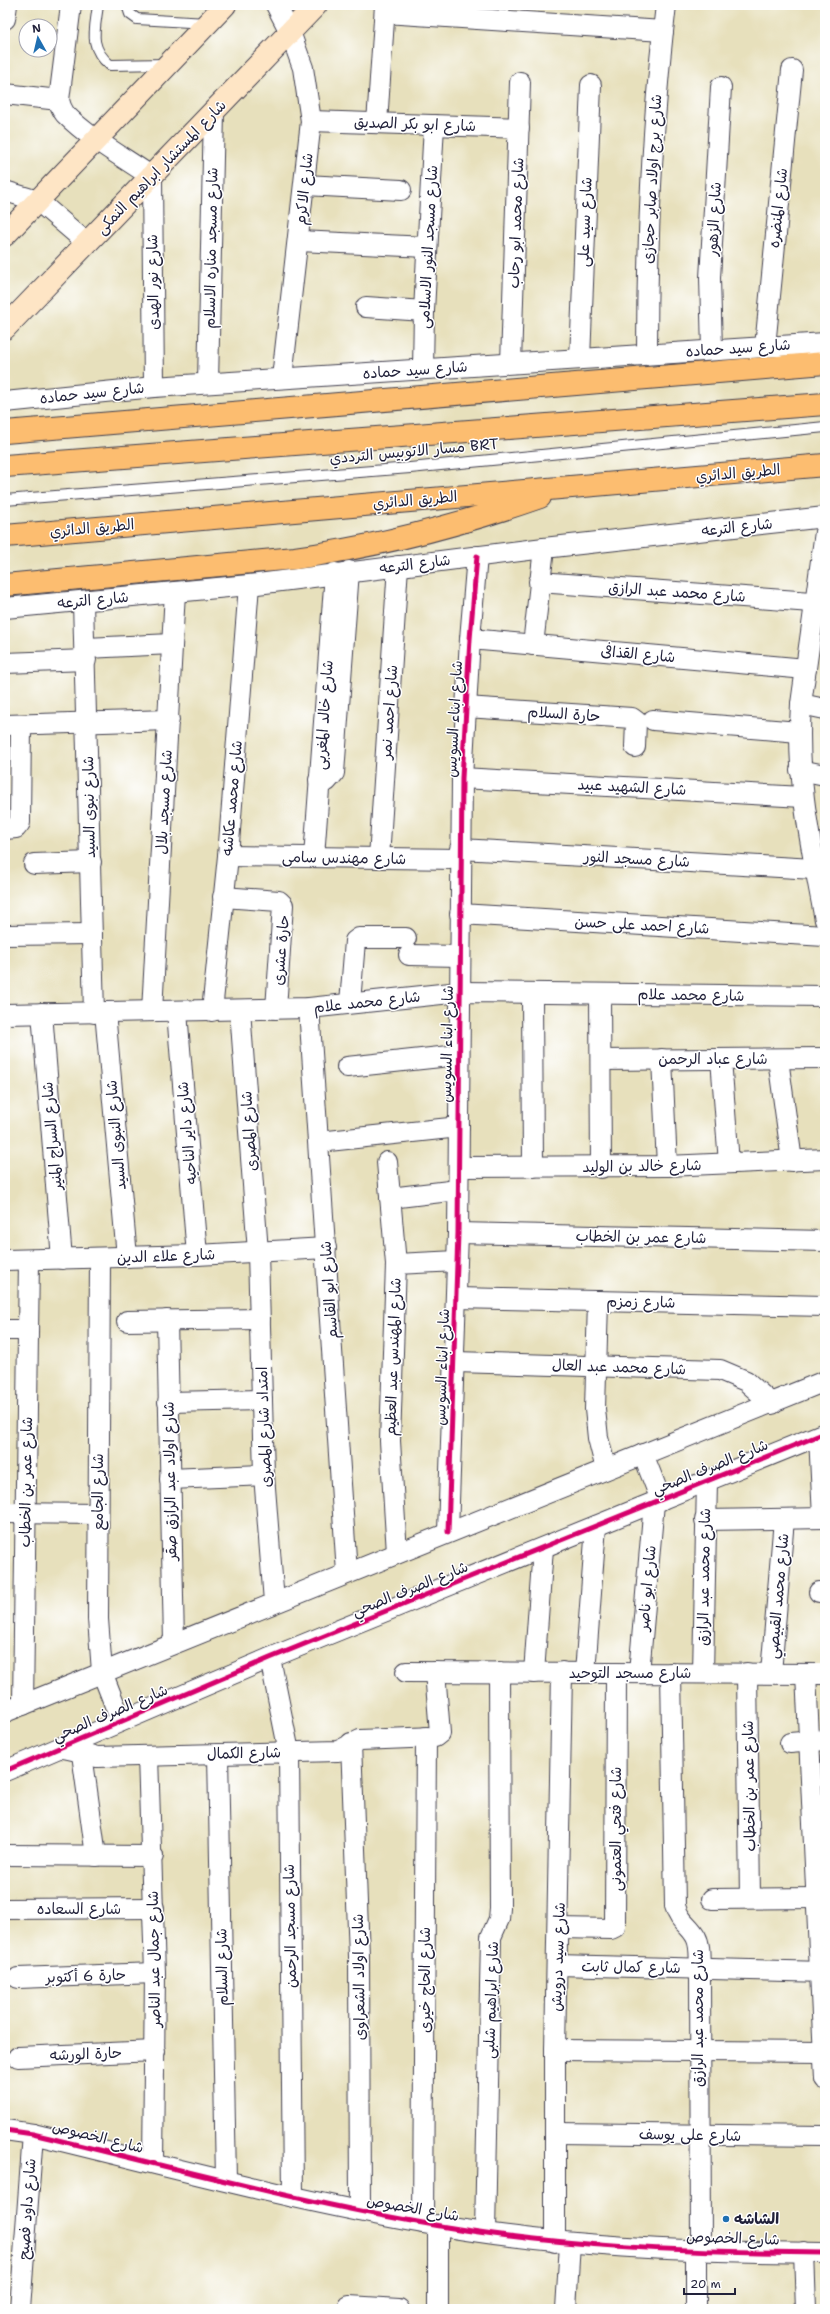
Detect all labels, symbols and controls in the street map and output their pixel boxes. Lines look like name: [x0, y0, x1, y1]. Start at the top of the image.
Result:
north arrow: [18, 18, 58, 58]
text: N: [31, 21, 42, 37]
street label: شارع برج اولاد صابر حجازى: [638, 94, 666, 264]
street label: شارع المستشار ابراهيم النمكى: [91, 95, 232, 240]
street label: شارع ابو بكر الصديق: [354, 112, 476, 136]
street label: شارع الاكرم: [290, 152, 320, 226]
street label: شارع محمد ابو رحاب: [504, 157, 528, 289]
street label: شارع مسجد النور الاسلامى: [414, 165, 442, 329]
street label: شارع مسجد مناره الاسلام: [200, 167, 223, 329]
street label: شارع المنضره: [764, 167, 792, 249]
street label: شارع سيد على: [573, 177, 597, 267]
street label: شارع الزهور: [702, 181, 726, 258]
street label: شارع نور الهدى: [142, 234, 164, 330]
street label: شارع سيد حماده: [685, 334, 791, 362]
street label: شارع سيد حماده: [362, 356, 468, 384]
street label: شارع سيد حماده: [39, 378, 145, 408]
street label: مسار الاتوبيس الترددي BRT: [329, 434, 499, 469]
street label: الطريق الدائري: [695, 459, 781, 488]
street label: الطريق الدائري: [372, 486, 458, 515]
street label: شارع الترعه: [700, 513, 774, 541]
street label: الطريق الدائري: [49, 514, 135, 543]
street label: شارع الترعه: [378, 550, 452, 578]
street label: شارع محمد عبد الرازق: [608, 577, 746, 607]
street label: شارع الترعه: [56, 587, 130, 613]
street label: شارع القذافى: [600, 641, 676, 667]
street label: شارع خالد المغربى: [310, 659, 338, 771]
street label: شارع ابناء السويس: [441, 660, 467, 778]
street label: شارع احمد نمر: [376, 664, 402, 762]
street label: حارة السلام: [527, 701, 601, 728]
street label: شارع محمد عكاشه: [217, 739, 247, 857]
street label: شارع مسجد بلال: [151, 749, 177, 855]
street label: شارع نبوى السيد: [78, 756, 100, 858]
street label: شارع الشهيد عبيد: [577, 774, 687, 800]
street label: شارع مسجد النور: [583, 846, 690, 872]
street label: شارع مهندس سامى: [282, 847, 406, 869]
street label: شارع احمد على حسن: [574, 911, 710, 939]
street label: حارة عشرى: [268, 914, 294, 986]
street label: شارع محمد علام: [637, 984, 745, 1007]
street label: شارع ابناء السويس: [436, 985, 458, 1103]
street label: شارع محمد علام: [313, 986, 421, 1019]
street label: شارع عباد الرحمن: [658, 1049, 768, 1069]
street label: شارع النبوى السيد: [101, 1079, 131, 1191]
street label: شارع السراج المنير: [37, 1081, 67, 1193]
street label: شارع داير الناحيه: [173, 1081, 201, 1185]
street label: شارع المصرى: [236, 1090, 262, 1172]
street label: شارع خالد بن الوليد: [582, 1155, 702, 1177]
street label: شارع عمر بن الخطاب: [575, 1226, 707, 1248]
street label: شارع ابو القاسم: [316, 1240, 343, 1340]
street label: شارع علاء الدين: [117, 1244, 215, 1268]
street label: شارع المهندس عبد العظيم: [380, 1277, 407, 1437]
street label: شارع زمزم: [606, 1291, 676, 1314]
street label: شارع ابناء السويس: [430, 1308, 454, 1426]
street label: شارع محمد عبد العال: [552, 1355, 686, 1379]
street label: امتداد شارع المصرى: [252, 1366, 276, 1488]
street label: شارع اولاد عبد الرازق صقر: [159, 1401, 181, 1563]
street label: شارع عمر بن الخطاب: [15, 1416, 37, 1548]
street label: شارع الصرف الصحي: [649, 1434, 772, 1502]
street label: شارع الجامع: [88, 1454, 109, 1530]
street label: شارع محمد عبد الرازق: [693, 1508, 715, 1646]
street label: شارع محمد القبيصي: [763, 1532, 796, 1660]
street label: شارع ابو ناصر: [633, 1544, 661, 1634]
street label: شارع الصرف الصحي: [349, 1556, 472, 1624]
street label: شارع مسجد التوحيد: [569, 1663, 691, 1683]
street label: شارع الصرف الصحي: [49, 1680, 172, 1749]
street label: شارع عمر بن الخطاب: [738, 1720, 760, 1852]
street label: شارع الكمال: [207, 1742, 281, 1764]
street label: شارع فتحي العتمونى: [606, 1767, 629, 1891]
street label: شارع مسجد الرحمن: [279, 1864, 301, 1988]
street label: شارع جمال عبد الناصر: [143, 1890, 165, 2029]
street label: شارع السعاده: [37, 1899, 121, 1919]
street label: شارع سيد درويش: [546, 1902, 570, 2012]
street label: شارع اولاد الشعراوى: [348, 1913, 370, 2041]
street label: شارع الحاج خيرى: [415, 1927, 435, 2033]
street label: شارع السلام: [211, 1928, 234, 2006]
street label: شارع ابراهيم شلبى: [479, 1941, 505, 2059]
street label: شارع محمد عبد الرازق: [688, 1949, 708, 2087]
street label: شارع كمال ثابت: [581, 1956, 681, 1978]
street label: حارة 6 أكتوبر: [44, 1965, 126, 1987]
street label: حارة الورشه: [50, 2043, 122, 2065]
street label: شارع الخصوص: [50, 2116, 146, 2158]
street label: شارع على يوسف: [639, 2124, 741, 2146]
street label: شارع داود فصيح: [13, 2158, 41, 2260]
street label: شارع الخصوص: [365, 2190, 461, 2226]
place label: الشاشه: [734, 2209, 779, 2229]
marker: الشاشه: [721, 2214, 731, 2224]
street label: شارع الخصوص: [686, 2226, 780, 2250]
scale bar: [684, 2270, 735, 2296]
text: 20 m: [690, 2276, 721, 2292]

